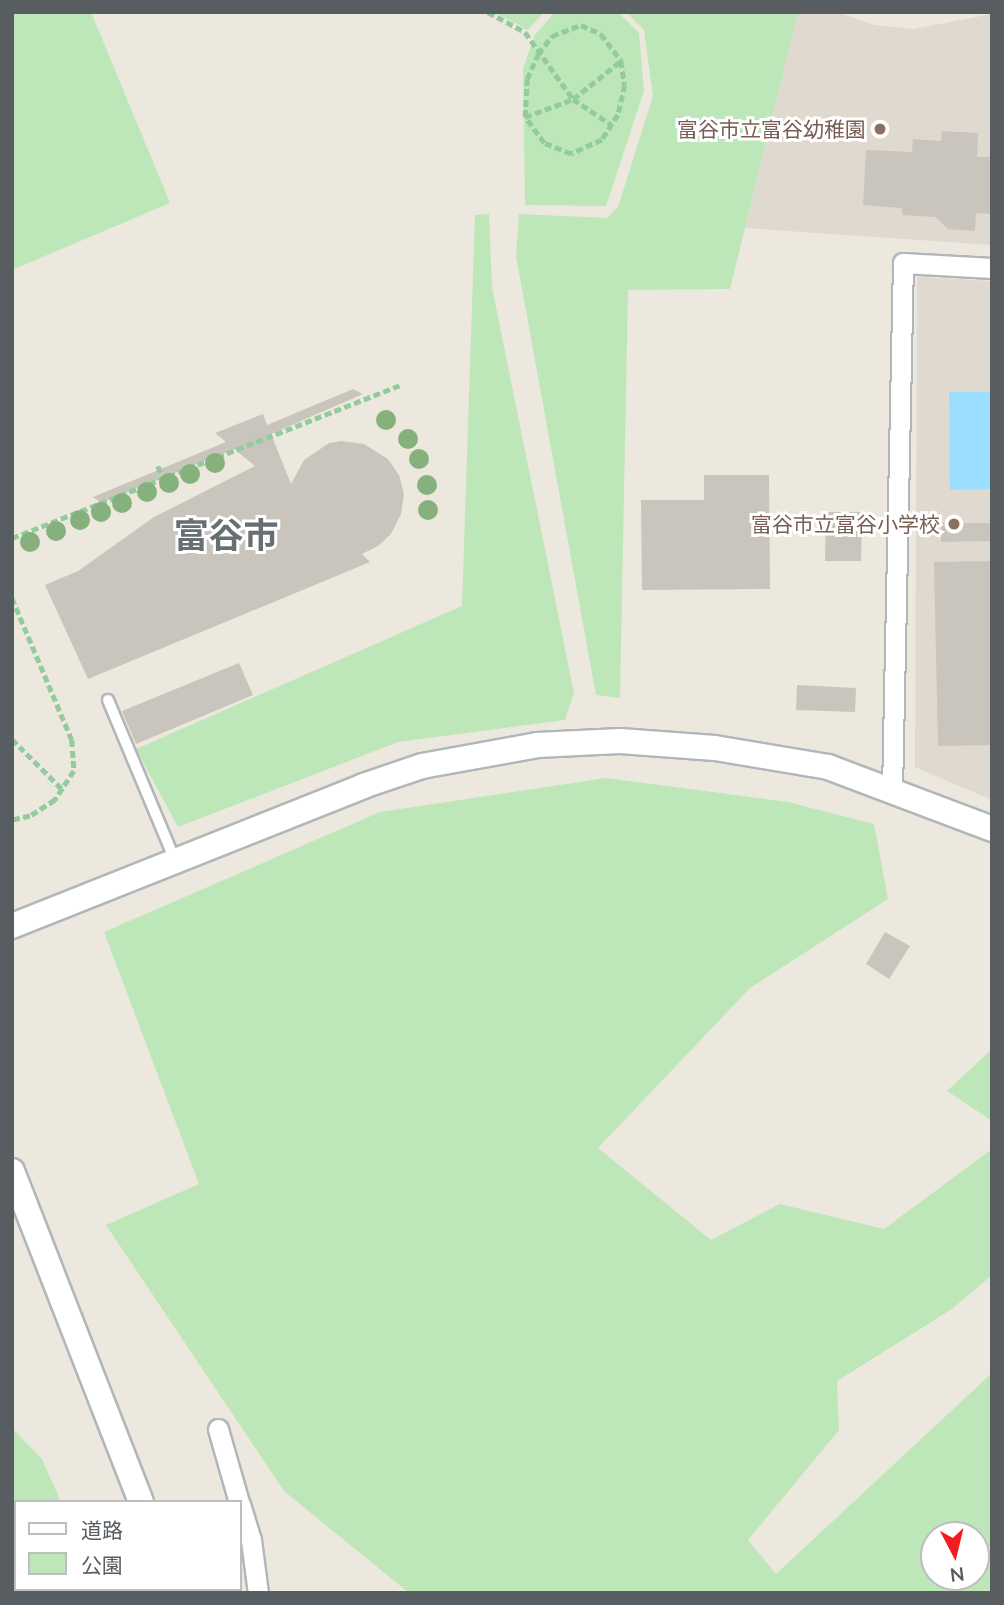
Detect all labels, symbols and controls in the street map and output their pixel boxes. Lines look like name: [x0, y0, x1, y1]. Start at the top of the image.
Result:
place label: 富谷市立富谷幼稚園: [677, 116, 866, 142]
marker: 富谷市立富谷幼稚園: [872, 121, 888, 137]
place label: 富谷市立富谷小学校: [751, 511, 940, 537]
district label: 富谷市: [174, 514, 278, 556]
marker: 富谷市立富谷小学校: [946, 516, 962, 532]
legend: [14, 1500, 242, 1591]
text: 道路: [81, 1517, 123, 1543]
north arrow: [920, 1521, 990, 1591]
text: 公園: [81, 1552, 123, 1578]
text: N: [949, 1562, 966, 1588]

